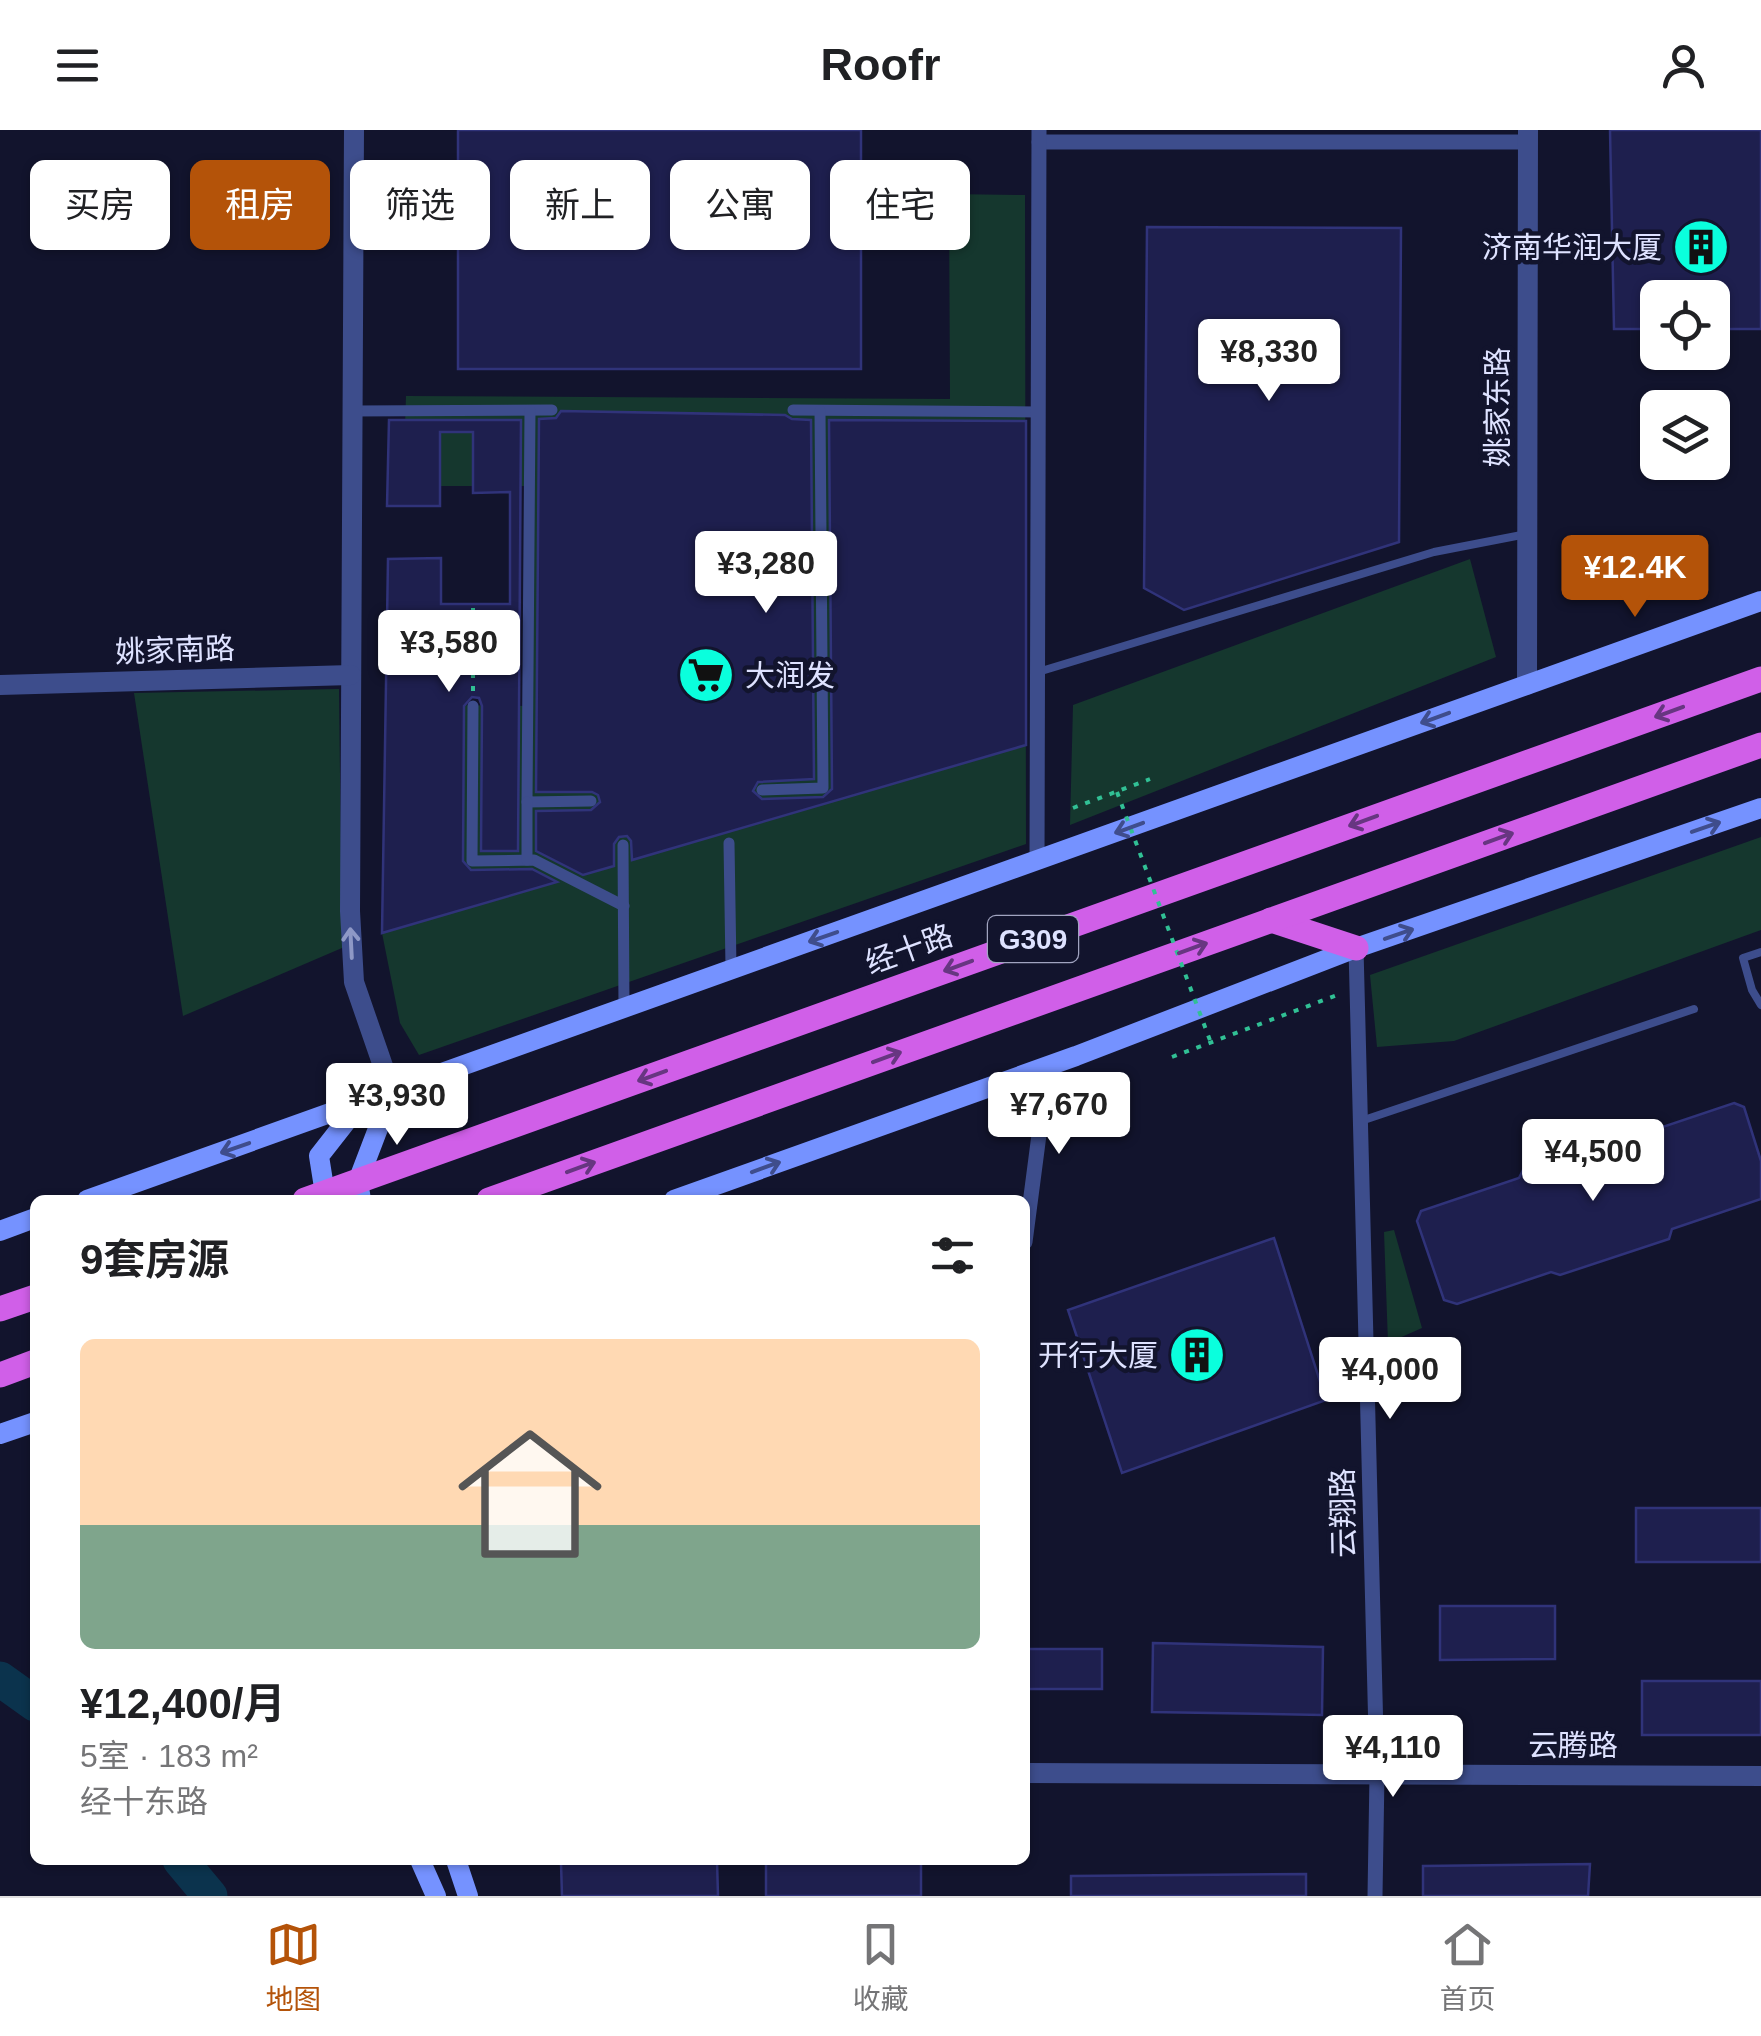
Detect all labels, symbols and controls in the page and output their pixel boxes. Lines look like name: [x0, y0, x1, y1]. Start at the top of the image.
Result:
icon: menu: [50, 38, 105, 93]
icon: person: [1656, 38, 1711, 93]
text: Roofr: [821, 39, 940, 90]
chip: 买房: [30, 160, 170, 250]
chip: 租房: [190, 160, 330, 250]
chip: 筛选: [350, 160, 490, 250]
chip: 新上: [510, 160, 650, 250]
chip: 公寓: [670, 160, 810, 250]
chip: 住宅: [830, 160, 970, 250]
building icon: 济南华润大厦: [1671, 217, 1731, 277]
place label: 济南华润大厦: [1482, 231, 1662, 264]
map controls: [1640, 280, 1730, 480]
button: locate: [1640, 280, 1730, 370]
pin: ¥8,330: [1188, 319, 1350, 404]
text: ¥8,330: [1220, 333, 1318, 369]
street label: 姚家东路: [1481, 347, 1514, 467]
button: layers: [1640, 390, 1730, 480]
pin: ¥3,280: [685, 531, 847, 616]
pin: ¥12.4K: [1554, 535, 1716, 620]
text: ¥3,280: [717, 545, 815, 581]
text: ¥12.4K: [1583, 549, 1687, 585]
pin: ¥3,580: [368, 610, 530, 695]
text: ¥3,580: [400, 624, 498, 660]
street label: 姚家南路: [114, 631, 236, 669]
supermarket icon: 大润发: [676, 645, 736, 705]
place label: 大润发: [745, 659, 835, 692]
one-way arrow: [1655, 704, 1686, 722]
one-way arrow: [1420, 710, 1451, 728]
one-way arrow: [1349, 813, 1380, 831]
one-way arrow: [1689, 817, 1720, 835]
one-way arrow: [1113, 820, 1145, 838]
one-way arrow: [1483, 828, 1514, 846]
road number: G309: [988, 916, 1078, 962]
street label: 经十路: [861, 918, 957, 980]
one-way arrow: [1382, 923, 1414, 941]
one-way arrow: [341, 928, 360, 960]
one-way arrow: [807, 929, 839, 947]
one-way arrow: [1177, 938, 1208, 956]
one-way arrow: [944, 958, 975, 976]
one-way arrow: [871, 1047, 903, 1065]
pin: ¥3,930: [316, 1063, 478, 1148]
one-way arrow: [638, 1068, 669, 1086]
pin: ¥7,670: [978, 1072, 1140, 1157]
text: ¥3,930: [348, 1077, 446, 1113]
text: ¥7,670: [1010, 1086, 1108, 1122]
pin: ¥4,500: [1512, 1119, 1674, 1204]
text: ¥4,500: [1544, 1133, 1642, 1169]
one-way arrow: [220, 1140, 252, 1158]
one-way arrow: [565, 1157, 596, 1175]
one-way arrow: [749, 1157, 780, 1175]
icon: filters: [925, 1228, 980, 1283]
text: 9套房源: [80, 1236, 229, 1283]
building icon: 开行大厦: [1167, 1325, 1227, 1385]
pin: ¥4,000: [1309, 1337, 1471, 1422]
place label: 开行大厦: [1038, 1339, 1158, 1372]
text: ¥4,000: [1341, 1351, 1439, 1387]
icon: home: [440, 1404, 620, 1584]
street label: 云翔路: [1326, 1468, 1360, 1558]
text: ¥12,400/月: [80, 1680, 286, 1727]
pin: ¥4,110: [1312, 1715, 1474, 1800]
text: ¥4,110: [1345, 1729, 1441, 1765]
street label: 云腾路: [1528, 1729, 1618, 1762]
text: 5室 · 183 m²: [80, 1738, 258, 1774]
text: 经十东路: [80, 1784, 208, 1820]
tab: 地图: [265, 1917, 322, 2017]
tab: 收藏: [852, 1917, 909, 2017]
tab: 首页: [1439, 1917, 1496, 2017]

